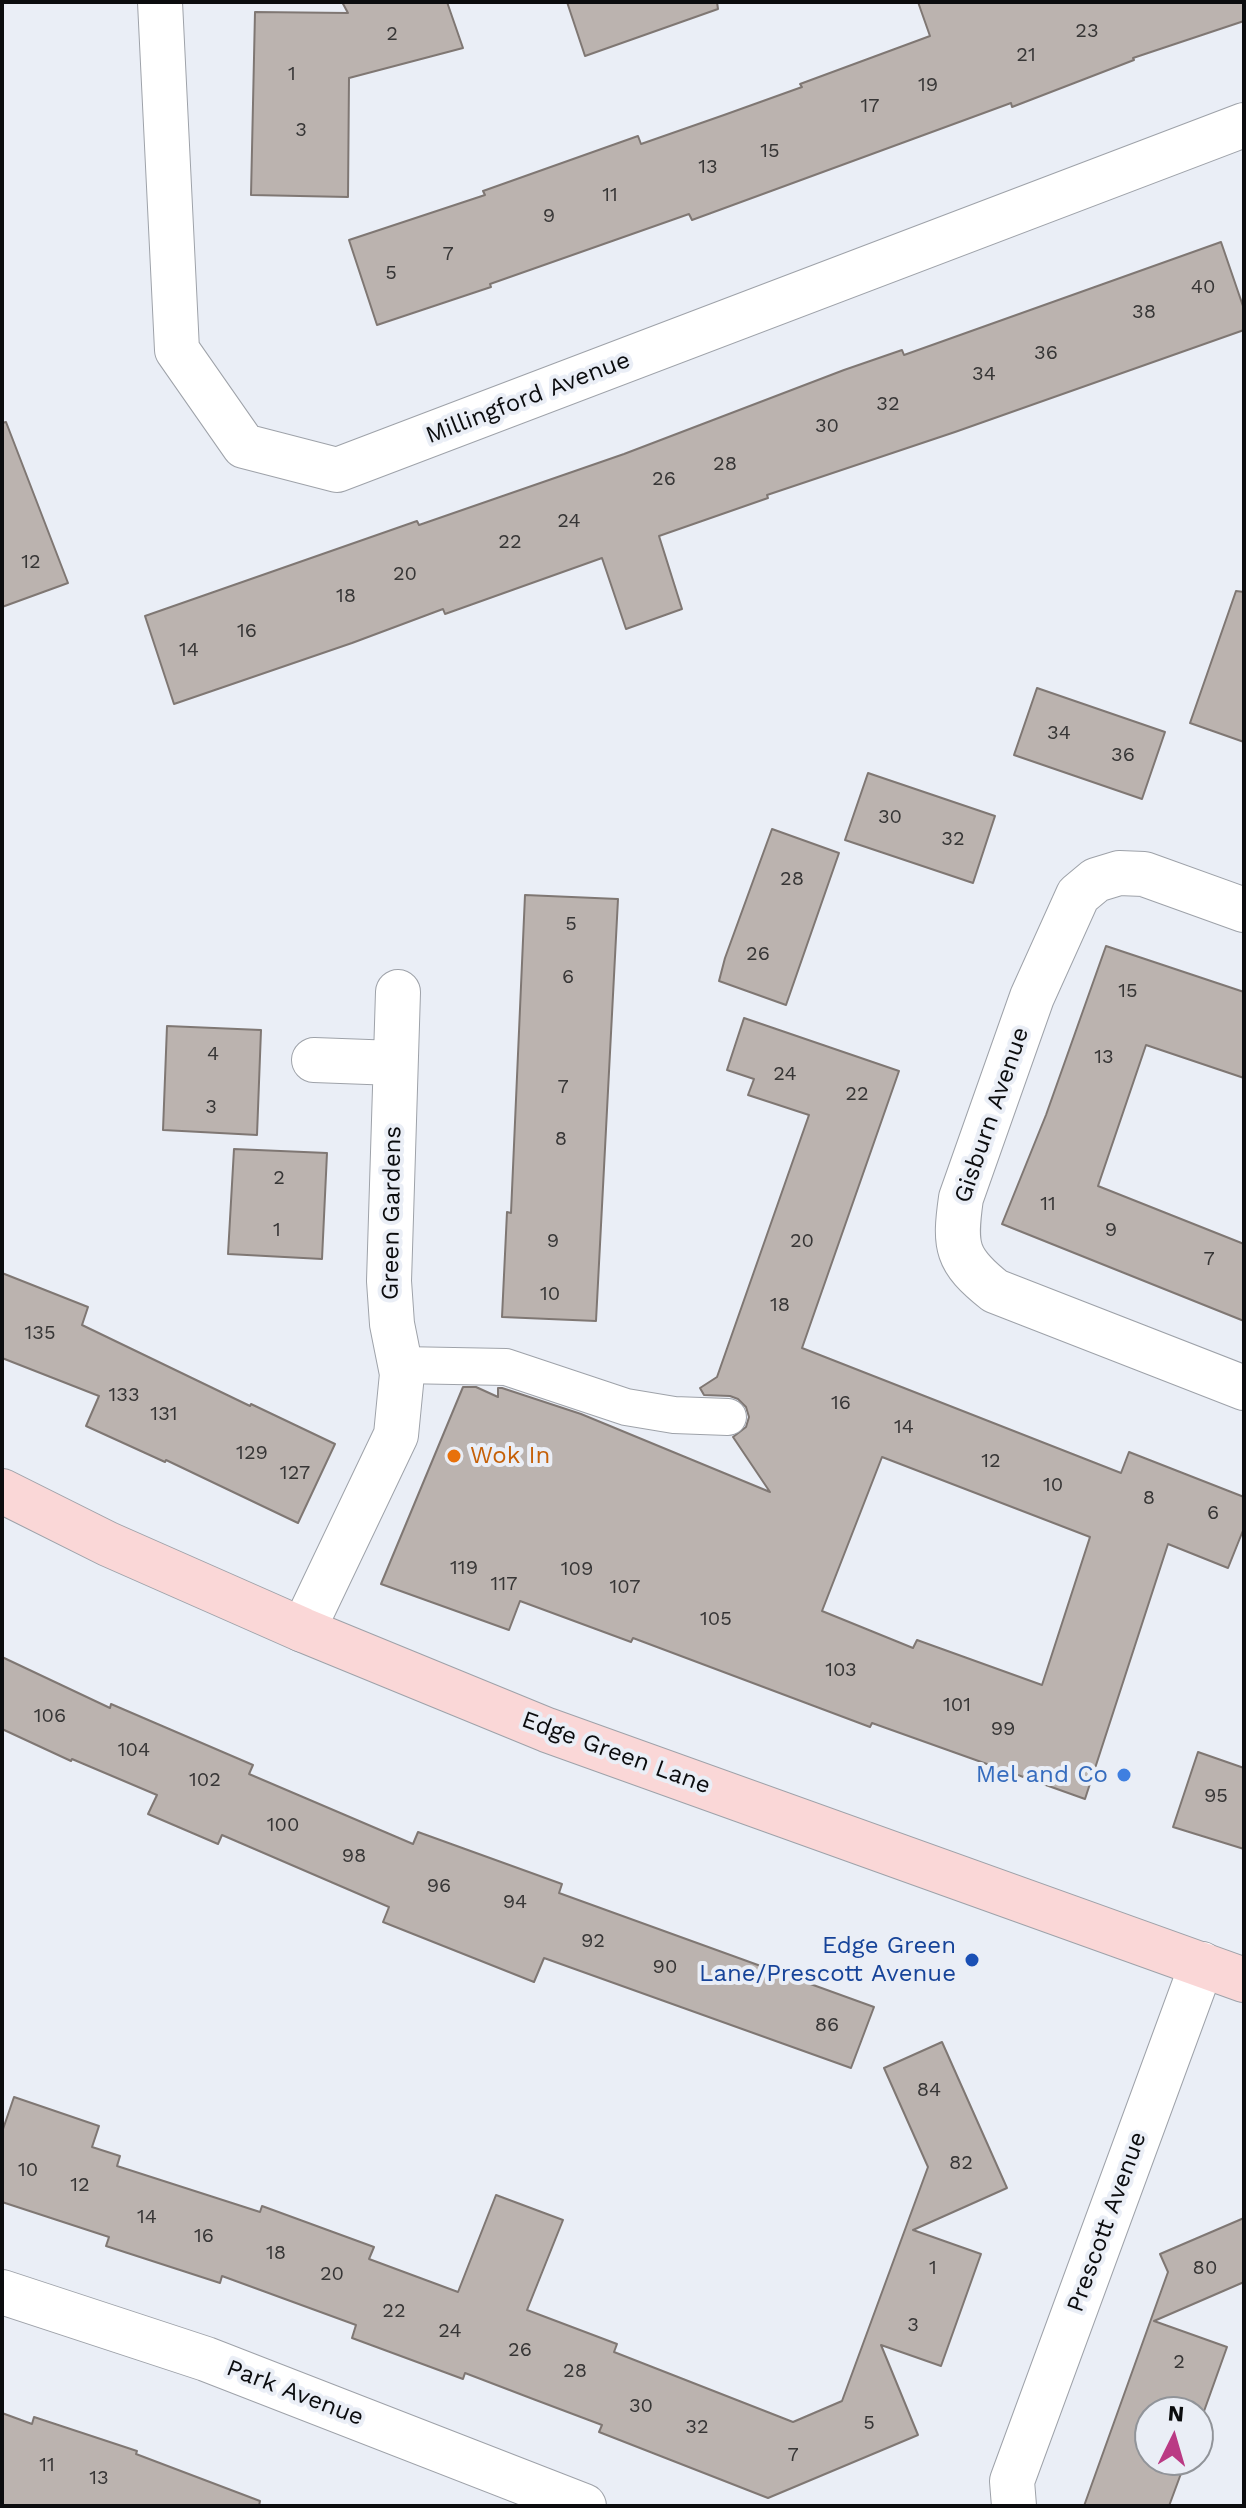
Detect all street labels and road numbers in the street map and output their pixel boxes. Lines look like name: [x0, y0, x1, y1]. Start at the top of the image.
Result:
street label: Millingford Avenue: [422, 346, 634, 450]
street label: Gisburn Avenue: [948, 1023, 1036, 1207]
street label: Green Gardens: [376, 1126, 408, 1300]
street label: Edge Green Lane: [518, 1705, 714, 1801]
street label: Prescott Avenue: [1061, 2128, 1153, 2316]
street label: Park Avenue: [222, 2354, 368, 2432]

